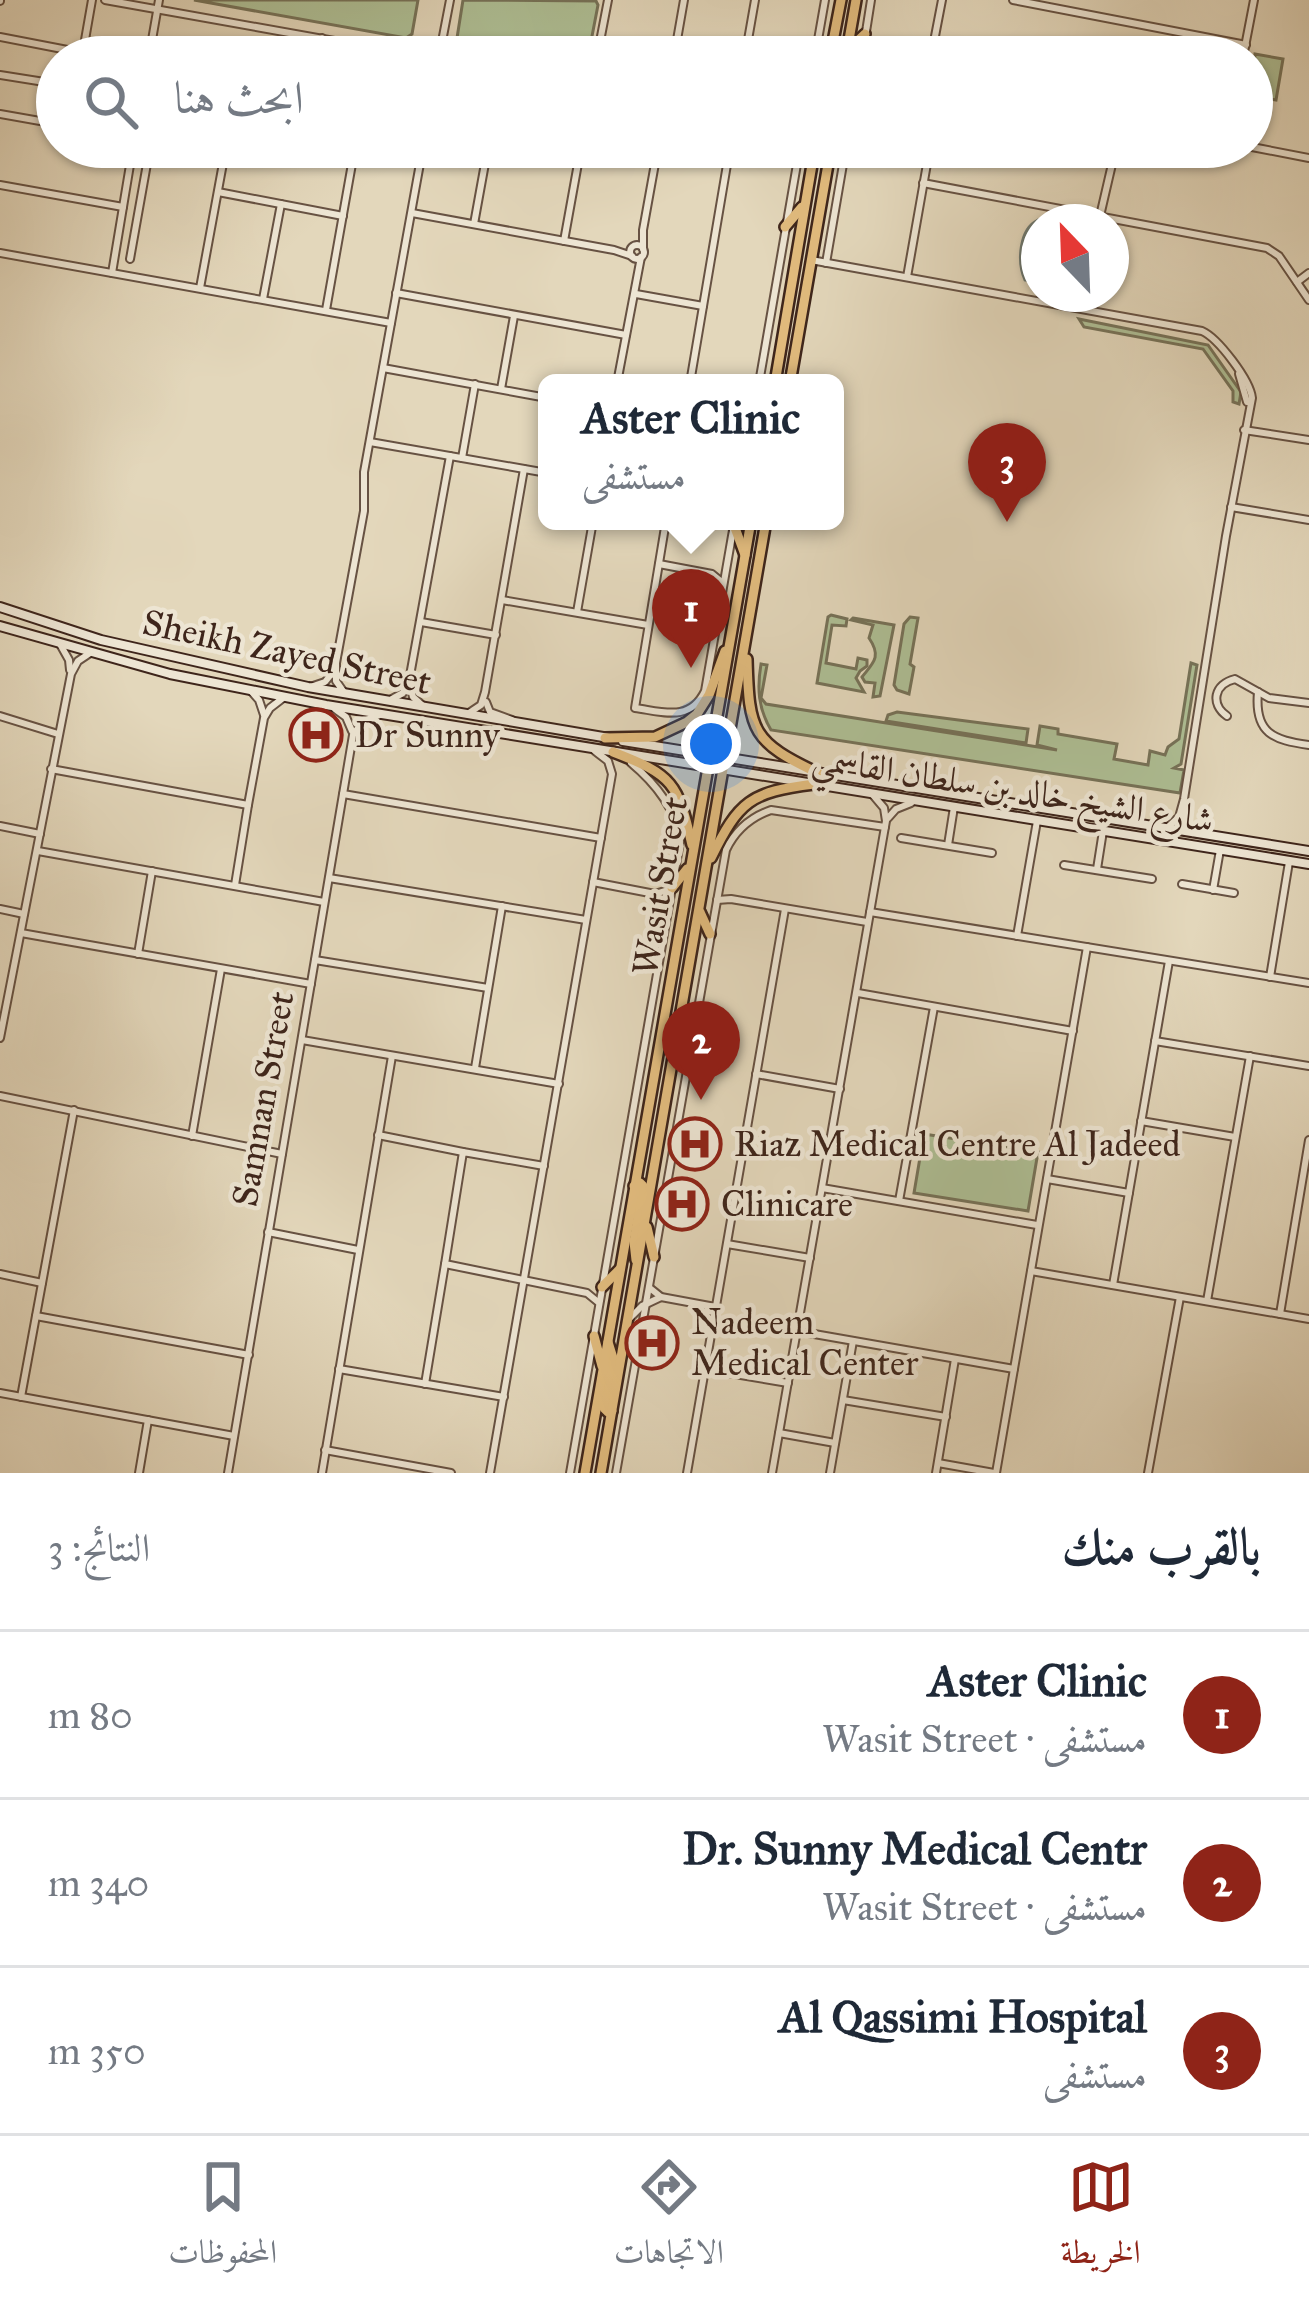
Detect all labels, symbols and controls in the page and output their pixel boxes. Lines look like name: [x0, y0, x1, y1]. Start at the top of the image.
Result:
search box: [36, 36, 1273, 168]
icon: search: [78, 69, 144, 135]
text: ابحث هنا: [174, 70, 304, 125]
north arrow: [1021, 204, 1129, 312]
popup: [538, 374, 844, 530]
text: Aster Clinic: [582, 390, 800, 445]
pin: 3: [968, 423, 1046, 522]
text: مستشفى: [582, 452, 686, 500]
pin: 1: [652, 569, 730, 668]
street label: Sheikh Zayed Street: [139, 600, 436, 704]
hospital icon: Dr Sunny: [288, 707, 344, 763]
place label: Dr Sunny: [355, 713, 501, 757]
your location: [681, 714, 741, 774]
street label: شارع الشيخ خالد بن سلطان القاسمي: [807, 736, 1217, 854]
street label: Wasit Street: [623, 793, 697, 979]
street label: Samnan Street: [222, 988, 304, 1210]
pin: 2: [662, 1001, 740, 1100]
hospital icon: Riaz Medical Centre Al Jadeed: [667, 1116, 723, 1172]
place label: Riaz Medical Centre Al Jadeed: [734, 1122, 1181, 1166]
hospital icon: Clinicare: [654, 1176, 710, 1232]
place label: Clinicare: [721, 1182, 853, 1226]
place label: Nadeem Medical Center: [691, 1300, 919, 1385]
hospital icon: Nadeem Medical Center: [624, 1315, 680, 1371]
text: بالقرب منك: [1062, 1516, 1261, 1578]
text: النتائج: 3: [48, 1524, 150, 1572]
text: Aster Clinic: [928, 1653, 1147, 1708]
text: 80 m: [48, 1691, 133, 1739]
text: 1: [1214, 1691, 1230, 1739]
text: مستشفى · Wasit Street: [822, 1715, 1147, 1763]
text: Dr. Sunny Medical Centr: [682, 1821, 1147, 1876]
text: 340 m: [48, 1859, 149, 1907]
text: 2: [1212, 1859, 1232, 1907]
text: مستشفى · Wasit Street: [822, 1883, 1147, 1931]
text: Al Qassimi Hospital: [779, 1989, 1147, 2044]
text: 350 m: [48, 2027, 146, 2075]
text: 3: [1214, 2027, 1230, 2075]
text: مستشفى: [1043, 2051, 1147, 2099]
tab: المحفوظات: [168, 2154, 277, 2284]
tab: الاتجاهات: [614, 2154, 724, 2284]
tab: الخريطة: [1060, 2154, 1141, 2284]

